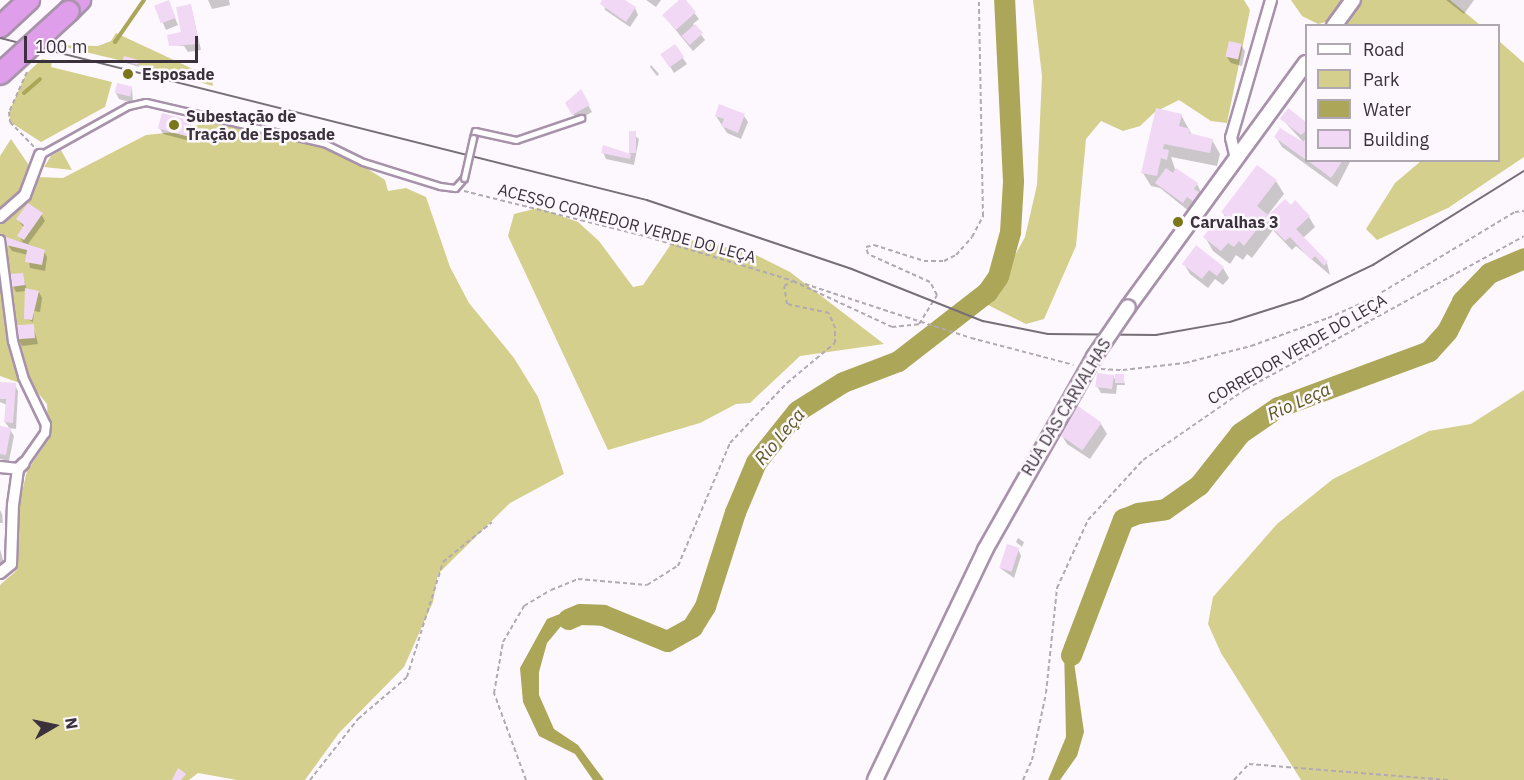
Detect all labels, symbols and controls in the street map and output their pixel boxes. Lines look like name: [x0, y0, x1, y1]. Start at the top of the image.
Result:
scale bar: [27, 24, 201, 62]
legend: [1305, 24, 1500, 162]
text: 100 m: [35, 35, 87, 58]
text: Road: [1363, 38, 1404, 61]
place label: Esposade: [142, 64, 214, 84]
marker: Esposade: [119, 65, 137, 83]
text: Park: [1363, 68, 1399, 91]
text: Water: [1363, 98, 1411, 121]
place label: Subestação de Tração de Esposade: [186, 106, 335, 144]
marker: Subestação de Tração de Esposade: [167, 118, 181, 132]
text: Building: [1363, 128, 1429, 151]
street label: ACESSO CORREDOR VERDE DO LEÇA: [496, 179, 758, 267]
place label: Carvalhas 3: [1190, 212, 1279, 232]
marker: Carvalhas 3: [1171, 215, 1185, 229]
street label: CORREDOR VERDE DO LEÇA: [1204, 290, 1390, 408]
street label: RUA DAS CARVALHAS: [1017, 335, 1115, 479]
water label: Rio Leça: [1264, 379, 1334, 425]
water label: Rio Leça: [750, 404, 810, 470]
north arrow: [24, 696, 84, 756]
text: N: [61, 716, 83, 730]

